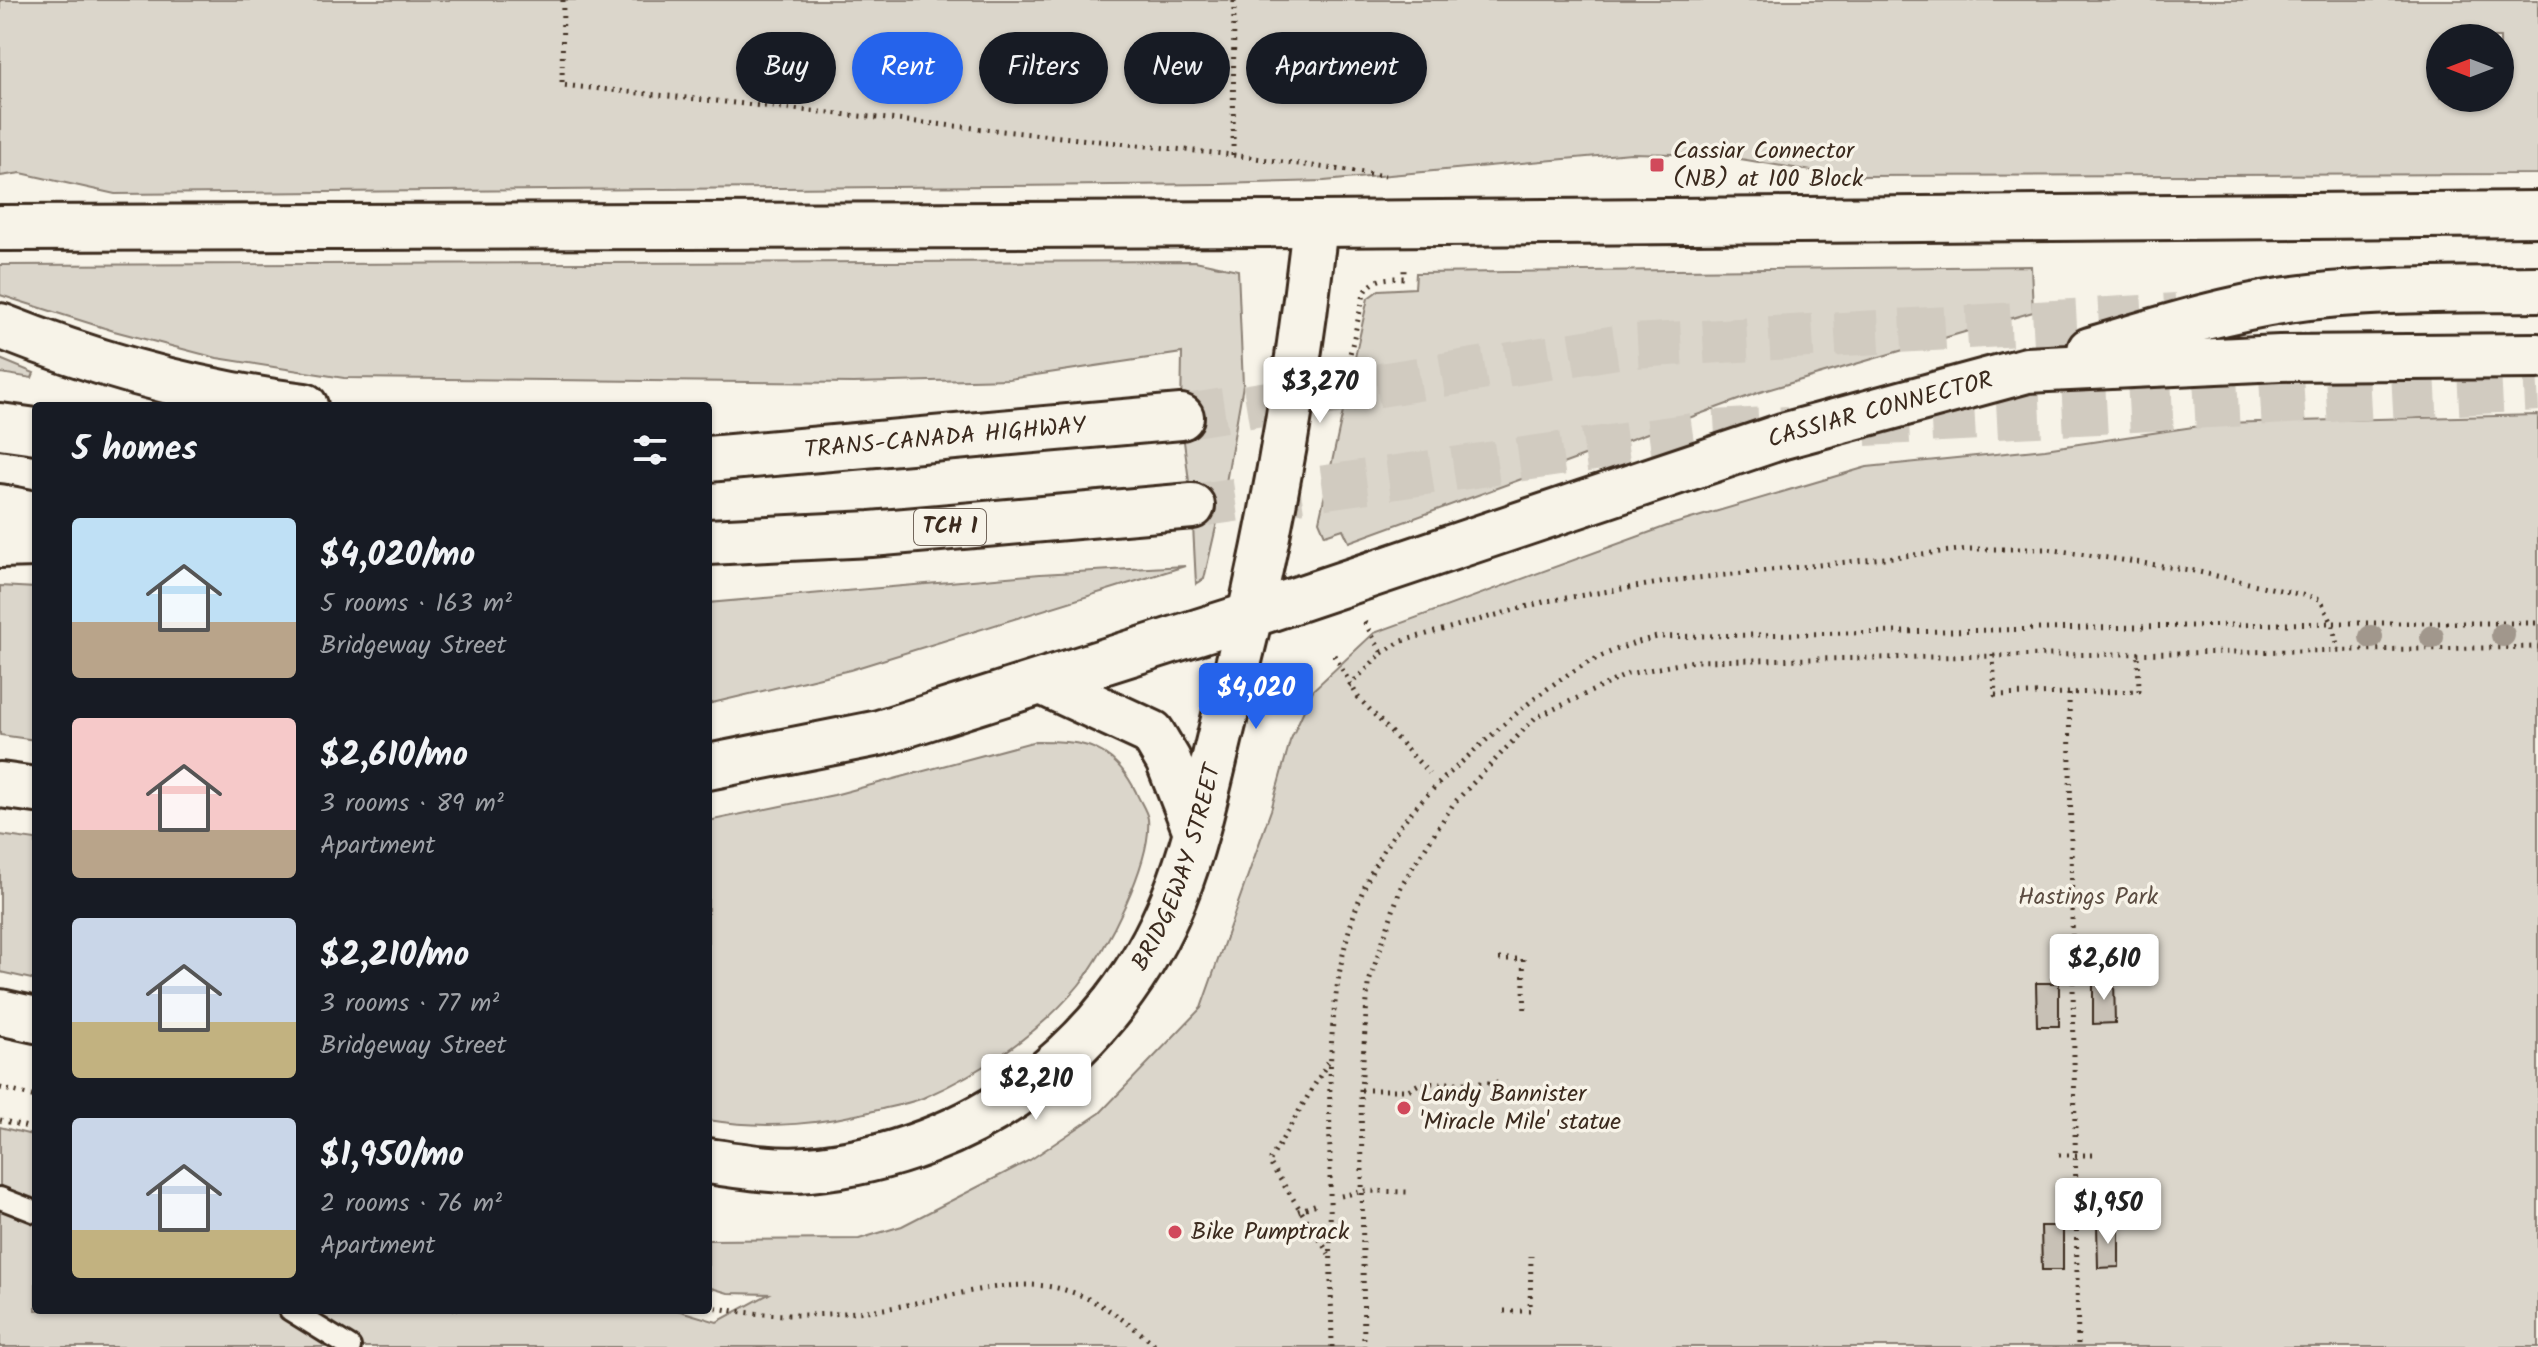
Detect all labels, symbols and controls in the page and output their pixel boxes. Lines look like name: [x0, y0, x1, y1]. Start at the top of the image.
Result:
north arrow: [2426, 24, 2514, 112]
map controls: [2426, 24, 2514, 112]
chip: Buy: [736, 32, 836, 104]
chip: Rent: [852, 32, 963, 104]
chip: Filters: [979, 32, 1108, 104]
chip: New: [1124, 32, 1230, 104]
chip: Apartment: [1246, 32, 1427, 104]
place label: Cassiar Connector (NB) at 100 Block: [1673, 132, 1864, 199]
marker: Cassiar Connector (NB) at 100 Block: [1648, 156, 1666, 174]
pin: $3,270: [1255, 357, 1385, 425]
street label: CASSIAR CONNECTOR: [1762, 361, 1997, 459]
text: $3,270: [1281, 362, 1359, 404]
street label: TRANS-CANADA HIGHWAY: [803, 406, 1089, 470]
text: 5 homes: [72, 423, 197, 477]
icon: filters: [628, 428, 672, 472]
road number: TCH 1: [914, 509, 986, 545]
text: $4,020/mo: [320, 529, 475, 583]
icon: home: [136, 550, 232, 646]
text: 5 rooms · 163 m²: [320, 583, 512, 625]
text: Bridgeway Street: [320, 625, 507, 667]
pin: $4,020: [1191, 663, 1321, 731]
text: $4,020: [1217, 668, 1295, 710]
text: $2,610/mo: [320, 729, 468, 783]
icon: home: [136, 750, 232, 846]
street label: BRIDGEWAY STREET: [1121, 758, 1233, 979]
text: 3 rooms · 89 m²: [320, 783, 504, 825]
text: Apartment: [320, 825, 435, 867]
park label: Hastings Park: [2018, 878, 2159, 917]
text: $2,210/mo: [320, 929, 469, 983]
pin: $2,610: [2039, 934, 2169, 1002]
text: $2,610: [2068, 939, 2140, 981]
icon: home: [136, 950, 232, 1046]
text: 3 rooms · 77 m²: [320, 983, 499, 1025]
text: Bridgeway Street: [320, 1025, 507, 1067]
pin: $2,210: [971, 1054, 1101, 1122]
text: $2,210: [999, 1059, 1073, 1101]
place label: Landy Bannister 'Miracle Mile' statue: [1420, 1075, 1621, 1142]
marker: Landy Bannister 'Miracle Mile' statue: [1395, 1099, 1413, 1117]
text: $1,950/mo: [320, 1129, 464, 1183]
icon: home: [136, 1150, 232, 1246]
pin: $1,950: [2043, 1178, 2173, 1246]
text: 2 rooms · 76 m²: [320, 1183, 502, 1225]
text: $1,950: [2073, 1183, 2143, 1225]
place label: Bike Pumptrack: [1191, 1213, 1350, 1252]
marker: Bike Pumptrack: [1166, 1223, 1184, 1241]
text: Apartment: [320, 1225, 435, 1267]

